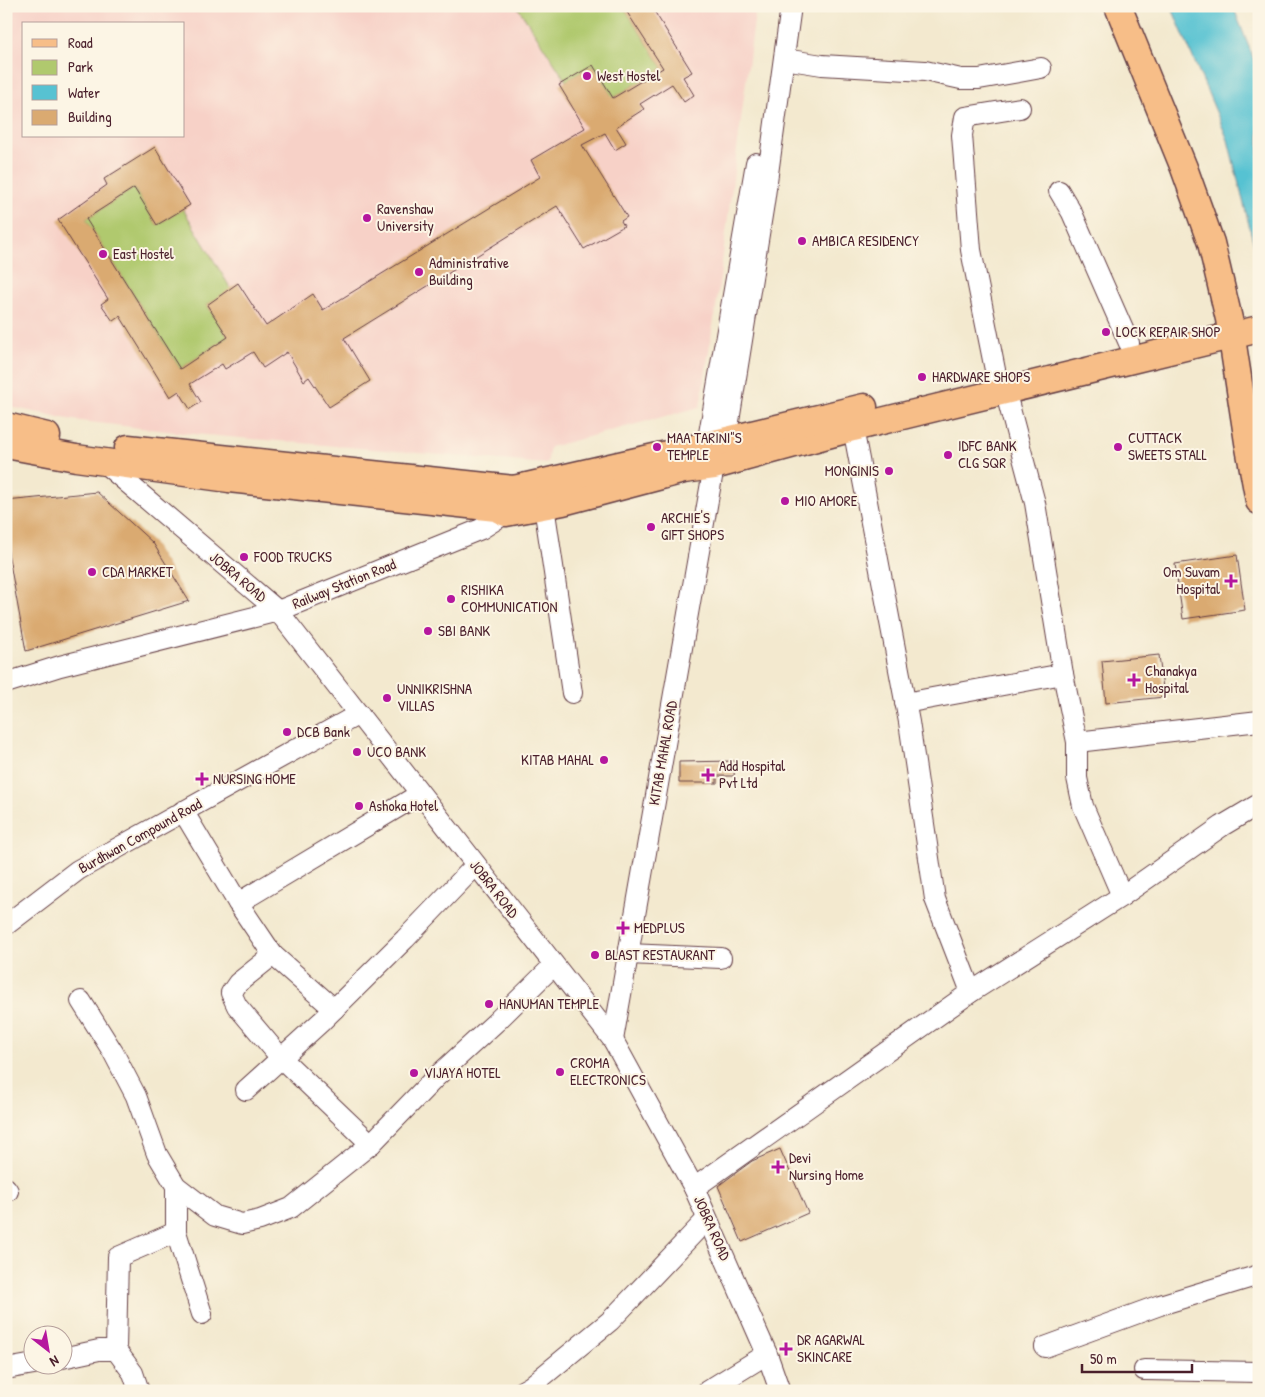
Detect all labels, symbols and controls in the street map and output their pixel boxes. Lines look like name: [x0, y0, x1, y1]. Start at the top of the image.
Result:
legend: [22, 22, 185, 138]
text: Road: [68, 32, 93, 53]
text: Park: [68, 56, 93, 77]
place label: West Hostel: [597, 65, 661, 86]
marker: West Hostel: [581, 70, 593, 82]
text: Water: [68, 82, 100, 103]
text: Building: [68, 106, 112, 127]
place label: Ravenshaw University: [377, 198, 434, 236]
marker: Ravenshaw University: [361, 212, 373, 224]
place label: AMBICA RESIDENCY: [812, 230, 919, 251]
marker: AMBICA RESIDENCY: [796, 235, 808, 247]
place label: East Hostel: [113, 243, 174, 264]
marker: East Hostel: [97, 248, 109, 260]
place label: Administrative Building: [429, 252, 509, 290]
marker: Administrative Building: [413, 266, 425, 278]
place label: LOCK REPAIR SHOP: [1116, 321, 1221, 342]
marker: LOCK REPAIR SHOP: [1100, 326, 1112, 338]
place label: HARDWARE SHOPS: [932, 366, 1030, 387]
marker: HARDWARE SHOPS: [916, 371, 928, 383]
place label: MAA TARINI"S TEMPLE: [667, 427, 742, 465]
place label: CUTTACK SWEETS STALL: [1128, 427, 1208, 465]
place label: IDFC BANK CLG SQR: [958, 435, 1017, 473]
marker: MAA TARINI"S TEMPLE: [651, 441, 663, 453]
marker: CUTTACK SWEETS STALL: [1112, 441, 1124, 453]
marker: IDFC BANK CLG SQR: [942, 449, 954, 461]
place label: MONGINIS: [825, 460, 879, 481]
marker: MONGINIS: [883, 465, 895, 477]
place label: MIO AMORE: [795, 490, 858, 511]
marker: MIO AMORE: [779, 495, 791, 507]
place label: ARCHIE'S GIFT SHOPS: [661, 507, 724, 545]
marker: ARCHIE'S GIFT SHOPS: [645, 521, 657, 533]
place label: FOOD TRUCKS: [253, 546, 332, 567]
street label: JOBRA ROAD: [205, 547, 272, 607]
marker: FOOD TRUCKS: [238, 551, 250, 563]
street label: Railway Station Road: [289, 553, 399, 614]
place label: CDA MARKET: [102, 561, 174, 582]
place label: Om Suvam Hospital: [1163, 561, 1220, 599]
marker: CDA MARKET: [86, 566, 98, 578]
marker: Om Suvam Hospital: [1224, 574, 1238, 588]
place label: RISHIKA COMMUNICATION: [461, 579, 558, 617]
marker: RISHIKA COMMUNICATION: [445, 593, 457, 605]
place label: SBI BANK: [438, 620, 490, 641]
marker: SBI BANK: [422, 625, 434, 637]
place label: Chanakya Hospital: [1145, 660, 1197, 698]
marker: Chanakya Hospital: [1127, 673, 1141, 687]
place label: UNNIKRISHNA VILLAS: [397, 678, 473, 716]
marker: UNNIKRISHNA VILLAS: [381, 692, 393, 704]
street label: KITAB MAHAL ROAD: [643, 698, 682, 807]
place label: DCB Bank: [297, 721, 350, 742]
marker: DCB Bank: [281, 726, 293, 738]
place label: UCO BANK: [367, 741, 426, 762]
marker: UCO BANK: [351, 746, 363, 758]
place label: KITAB MAHAL: [521, 749, 594, 770]
marker: KITAB MAHAL: [598, 754, 610, 766]
place label: Add Hospital Pvt Ltd: [719, 755, 785, 793]
place label: NURSING HOME: [213, 768, 296, 789]
marker: Add Hospital Pvt Ltd: [701, 768, 715, 782]
marker: NURSING HOME: [195, 772, 209, 786]
street label: Burdhwan Compound Road: [74, 793, 205, 878]
place label: Ashoka Hotel: [369, 795, 438, 816]
marker: Ashoka Hotel: [353, 800, 365, 812]
street label: JOBRA ROAD: [465, 855, 524, 923]
place label: MEDPLUS: [634, 917, 685, 938]
marker: MEDPLUS: [616, 921, 630, 935]
place label: BLAST RESTAURANT: [605, 944, 716, 965]
marker: BLAST RESTAURANT: [589, 949, 601, 961]
place label: HANUMAN TEMPLE: [499, 993, 600, 1014]
marker: HANUMAN TEMPLE: [483, 998, 495, 1010]
place label: CROMA ELECTRONICS: [570, 1052, 646, 1090]
place label: VIJAYA HOTEL: [424, 1062, 501, 1083]
marker: CROMA ELECTRONICS: [554, 1066, 566, 1078]
marker: VIJAYA HOTEL: [408, 1067, 420, 1079]
place label: Devi Nursing Home: [789, 1147, 864, 1185]
marker: Devi Nursing Home: [771, 1160, 785, 1174]
street label: JOBRA ROAD: [689, 1192, 736, 1264]
north arrow: [22, 1324, 72, 1374]
place label: DR AGARWAL SKINCARE: [797, 1329, 866, 1367]
marker: DR AGARWAL SKINCARE: [779, 1342, 793, 1356]
scale bar: [1082, 1342, 1192, 1374]
text: 50 m: [1090, 1348, 1117, 1369]
text: N: [46, 1352, 63, 1372]

